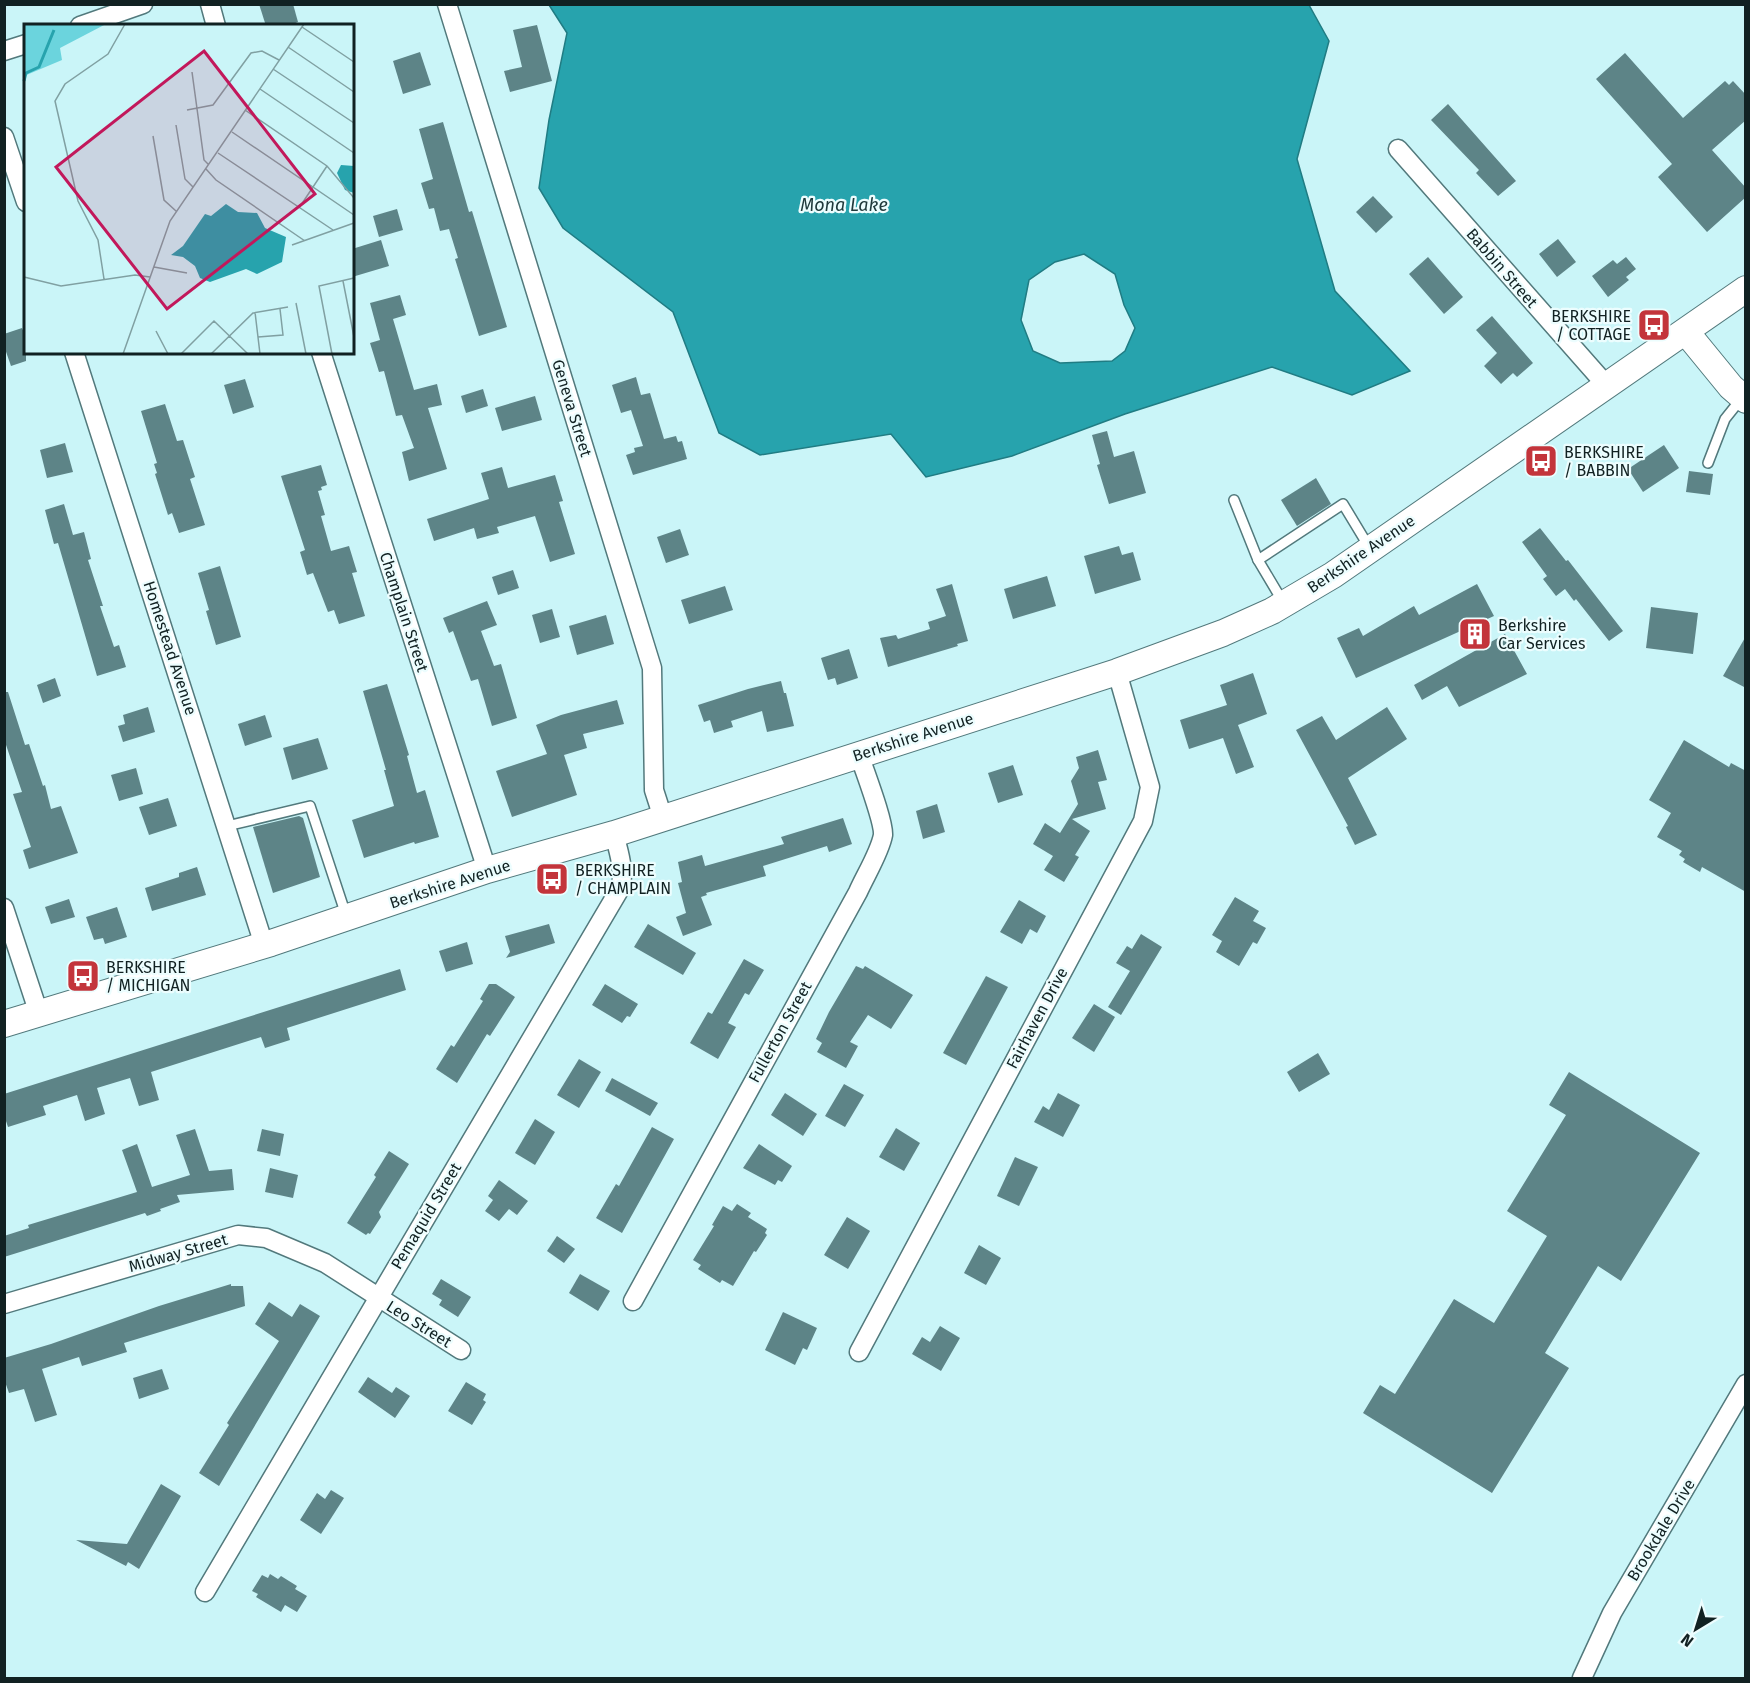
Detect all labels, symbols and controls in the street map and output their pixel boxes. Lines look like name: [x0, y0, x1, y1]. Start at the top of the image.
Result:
inset map: [24, 24, 354, 354]
water label: Mona Lake: [800, 194, 888, 216]
street label: Babbin Street: [1462, 224, 1542, 312]
place label: BERKSHIRE / COTTAGE: [1551, 307, 1631, 344]
bus stop icon: BERKSHIRE / COTTAGE: [1636, 307, 1672, 343]
street label: Geneva Street: [548, 357, 596, 459]
bus stop icon: BERKSHIRE / BABBIN: [1523, 443, 1559, 479]
place label: BERKSHIRE / BABBIN: [1564, 443, 1644, 480]
street label: Berkshire Avenue: [1304, 511, 1418, 597]
street label: Champlain Street: [376, 550, 432, 675]
street label: Homestead Avenue: [139, 579, 201, 717]
building icon: Berkshire Car Services: [1457, 616, 1493, 652]
place label: Berkshire Car Services: [1498, 616, 1585, 653]
street label: Berkshire Avenue: [850, 709, 976, 765]
street label: Berkshire Avenue: [387, 856, 513, 912]
bus stop icon: BERKSHIRE / CHAMPLAIN: [534, 861, 570, 897]
place label: BERKSHIRE / CHAMPLAIN: [575, 861, 671, 898]
bus stop icon: BERKSHIRE / MICHIGAN: [65, 958, 101, 994]
place label: BERKSHIRE / MICHIGAN: [106, 958, 190, 995]
street label: Fairhaven Drive: [1002, 964, 1072, 1072]
street label: Fullerton Street: [744, 978, 816, 1086]
street label: Pemaquid Street: [387, 1159, 465, 1273]
street label: Midway Street: [126, 1230, 230, 1276]
street label: Leo Street: [383, 1297, 455, 1352]
street label: Brookdale Drive: [1623, 1476, 1699, 1584]
north arrow: [1666, 1599, 1726, 1659]
text: N: [1677, 1630, 1697, 1651]

